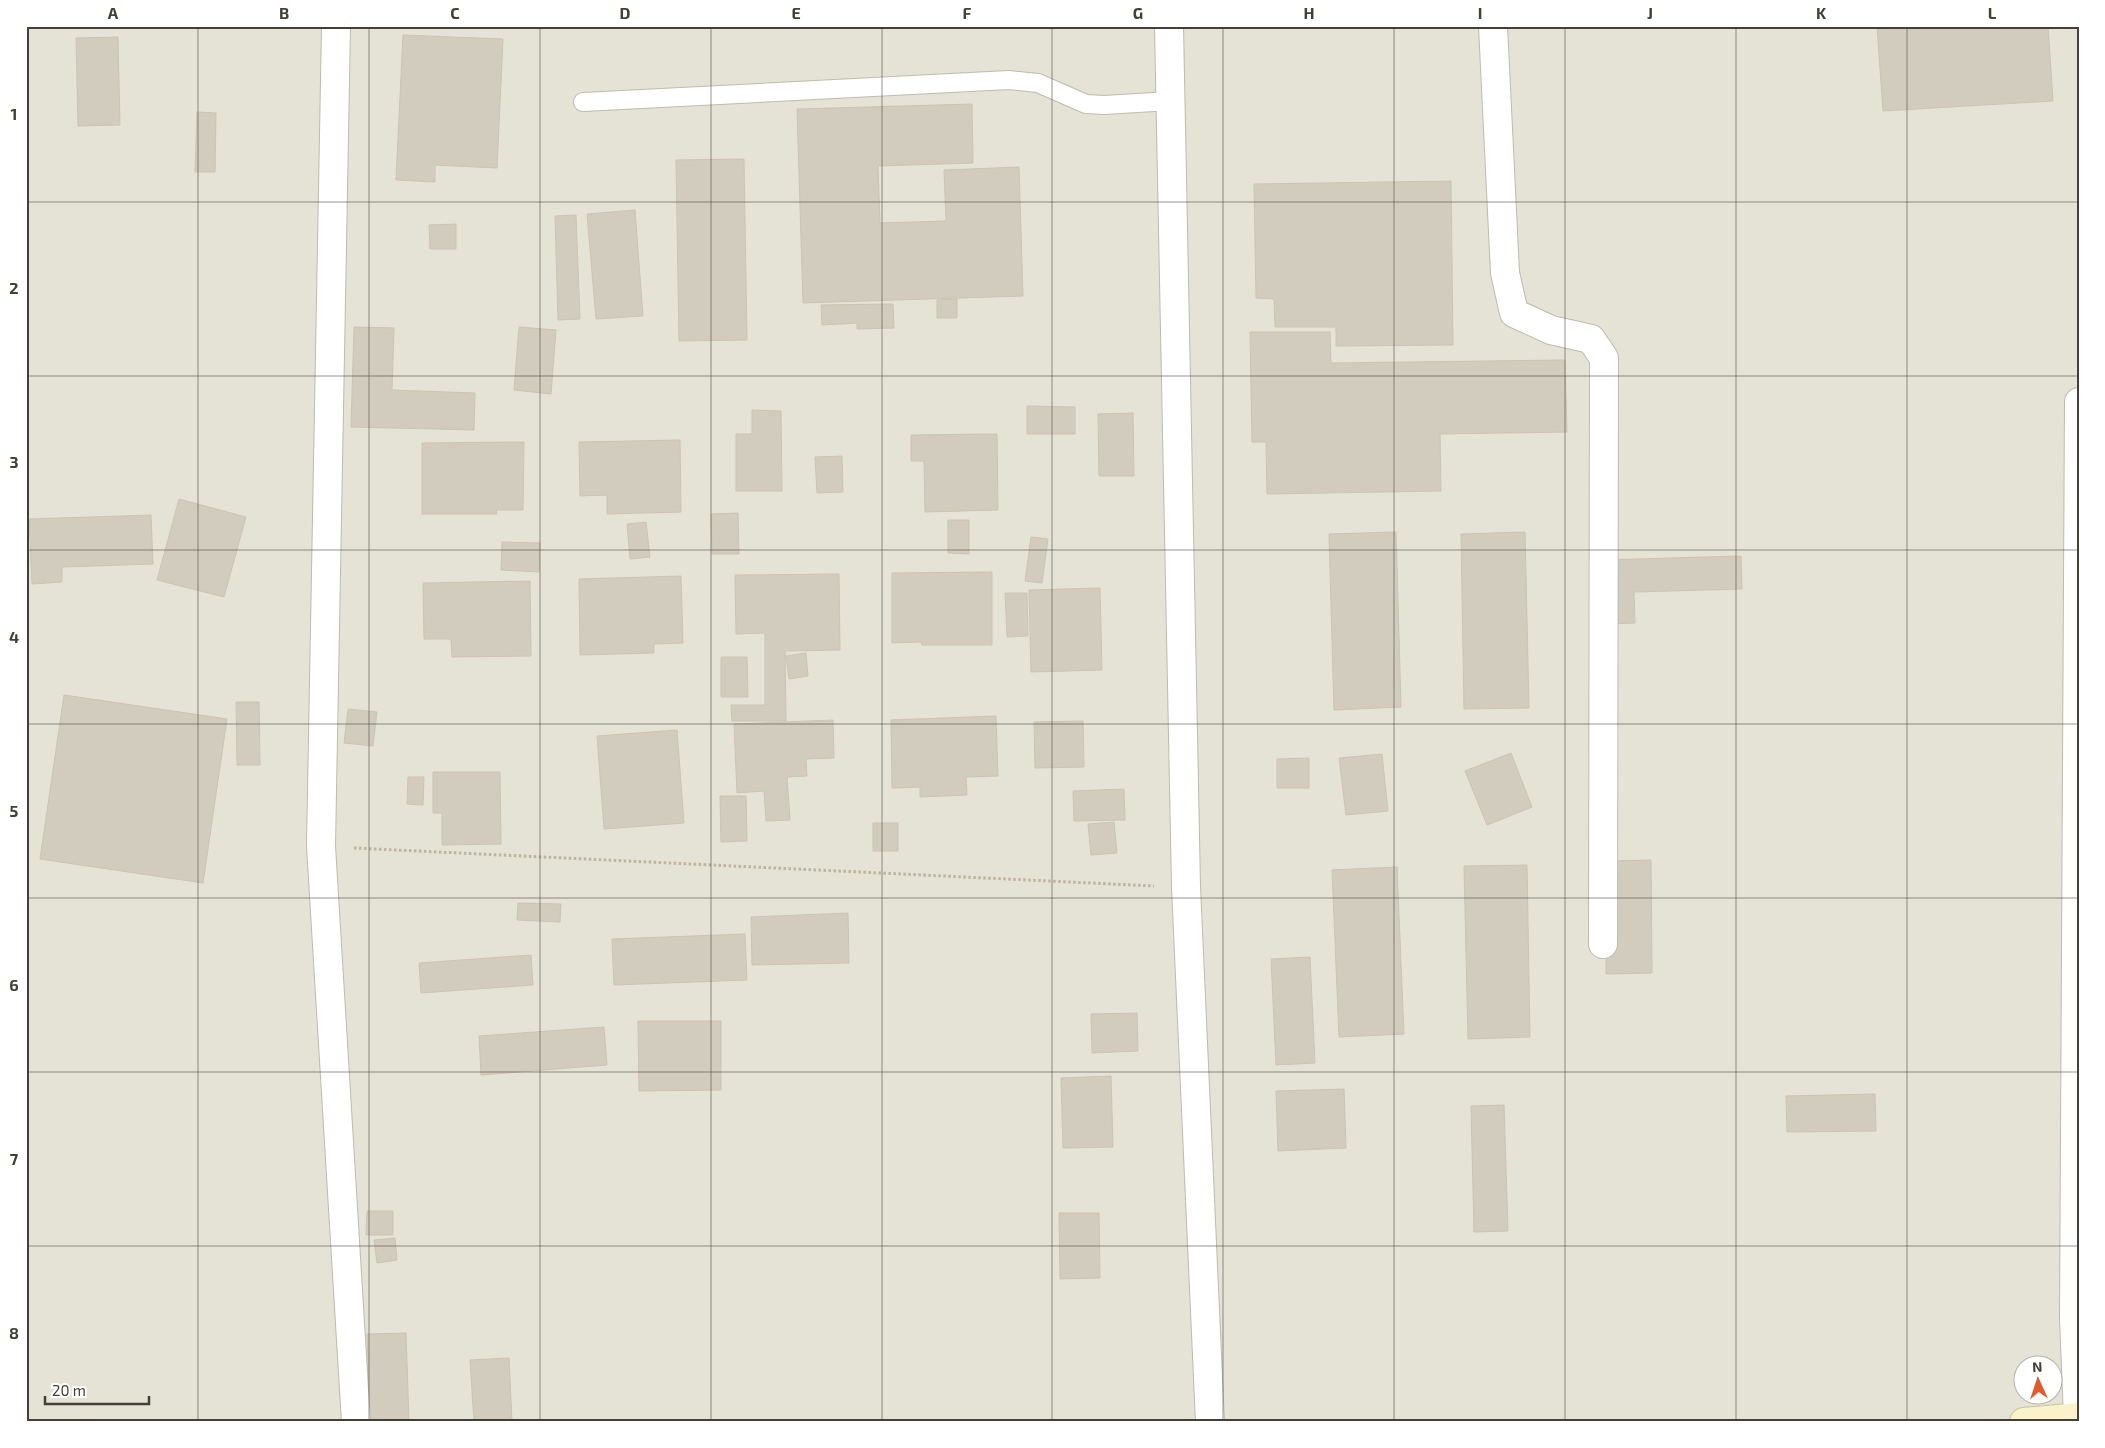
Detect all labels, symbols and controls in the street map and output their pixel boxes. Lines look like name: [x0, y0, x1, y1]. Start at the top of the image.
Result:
text: A: [108, 3, 119, 22]
text: B: [279, 3, 289, 22]
text: C: [450, 3, 460, 22]
text: D: [620, 3, 631, 22]
text: E: [791, 3, 801, 22]
text: F: [963, 3, 972, 22]
text: G: [1133, 3, 1143, 22]
text: H: [1303, 3, 1315, 22]
text: I: [1478, 3, 1482, 22]
text: J: [1647, 3, 1653, 22]
text: K: [1816, 3, 1827, 22]
text: L: [1988, 3, 1997, 22]
text: 1: [11, 104, 17, 123]
text: 2: [9, 278, 19, 297]
text: 3: [9, 452, 19, 471]
text: 4: [9, 627, 19, 646]
text: 5: [10, 801, 19, 820]
text: 6: [9, 975, 19, 994]
text: 7: [10, 1149, 19, 1168]
text: 8: [9, 1323, 19, 1342]
north arrow: [2012, 1356, 2062, 1406]
text: N: [2032, 1358, 2043, 1375]
scale bar: [45, 1373, 149, 1405]
text: 20 m: [52, 1381, 86, 1399]

